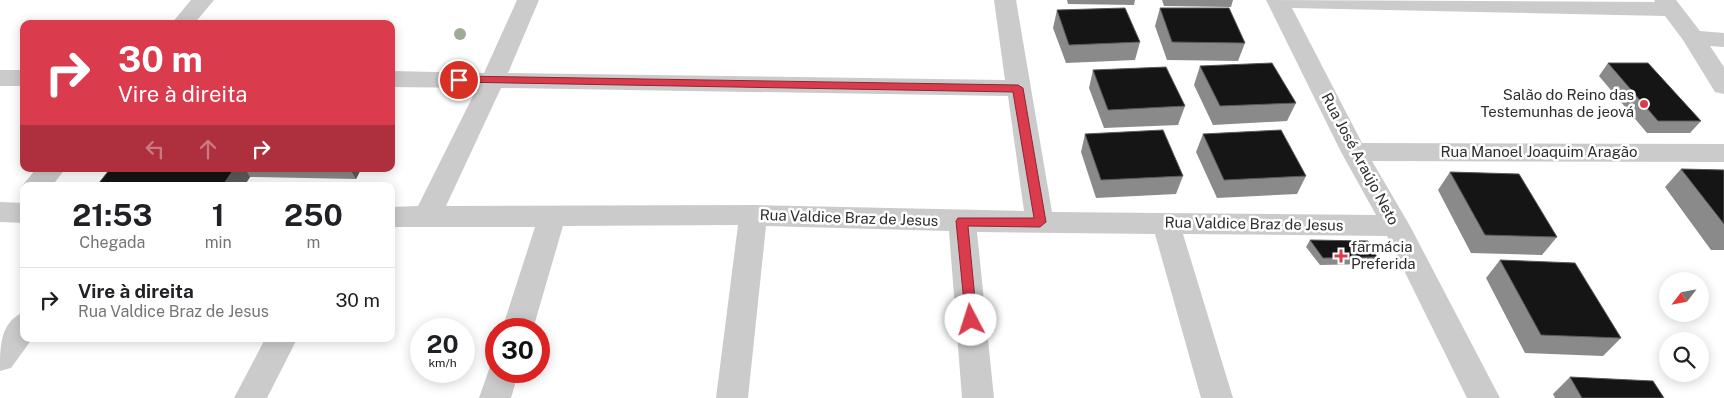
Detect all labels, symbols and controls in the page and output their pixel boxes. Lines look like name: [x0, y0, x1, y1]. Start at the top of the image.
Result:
text: 30 m: [118, 39, 203, 80]
icon: right: [35, 40, 100, 105]
pin: [438, 59, 480, 101]
icon: arrive: [445, 66, 473, 94]
text: Vire à direita: [118, 81, 248, 107]
place label: Salão do Reino das Testemunhas de jeová: [1480, 86, 1634, 120]
street label: Rua José Araújo Neto: [1318, 90, 1403, 228]
marker: Salão do Reino das Testemunhas de jeová: [1638, 98, 1650, 110]
icon: left: [141, 135, 169, 163]
icon: ahead: [194, 135, 222, 163]
icon: right: [247, 135, 275, 163]
street label: Rua Manoel Joaquim Aragão: [1440, 143, 1638, 160]
text: 21:53: [72, 197, 152, 233]
text: 1: [212, 197, 225, 233]
text: 250: [284, 197, 343, 233]
street label: Rua Valdice Braz de Jesus: [759, 206, 939, 229]
street label: Rua Valdice Braz de Jesus: [1164, 213, 1344, 234]
text: Chegada: [79, 233, 145, 252]
text: min: [205, 233, 232, 252]
text: m: [306, 233, 320, 252]
place label: farmácia Preferida: [1351, 238, 1416, 272]
marker: farmácia Preferida: [1335, 250, 1347, 262]
north arrow: [1659, 272, 1709, 322]
map controls: [1659, 272, 1709, 382]
text: Vire à direita: [78, 280, 194, 302]
icon: right: [35, 286, 63, 314]
text: 30 m: [335, 289, 380, 311]
position arrow: [944, 293, 996, 345]
text: Rua Valdice Braz de Jesus: [78, 302, 269, 321]
speed limit sign: 30: [485, 318, 550, 383]
text: 20: [427, 329, 459, 359]
button: search: [1659, 332, 1709, 382]
text: km/h: [428, 356, 457, 370]

